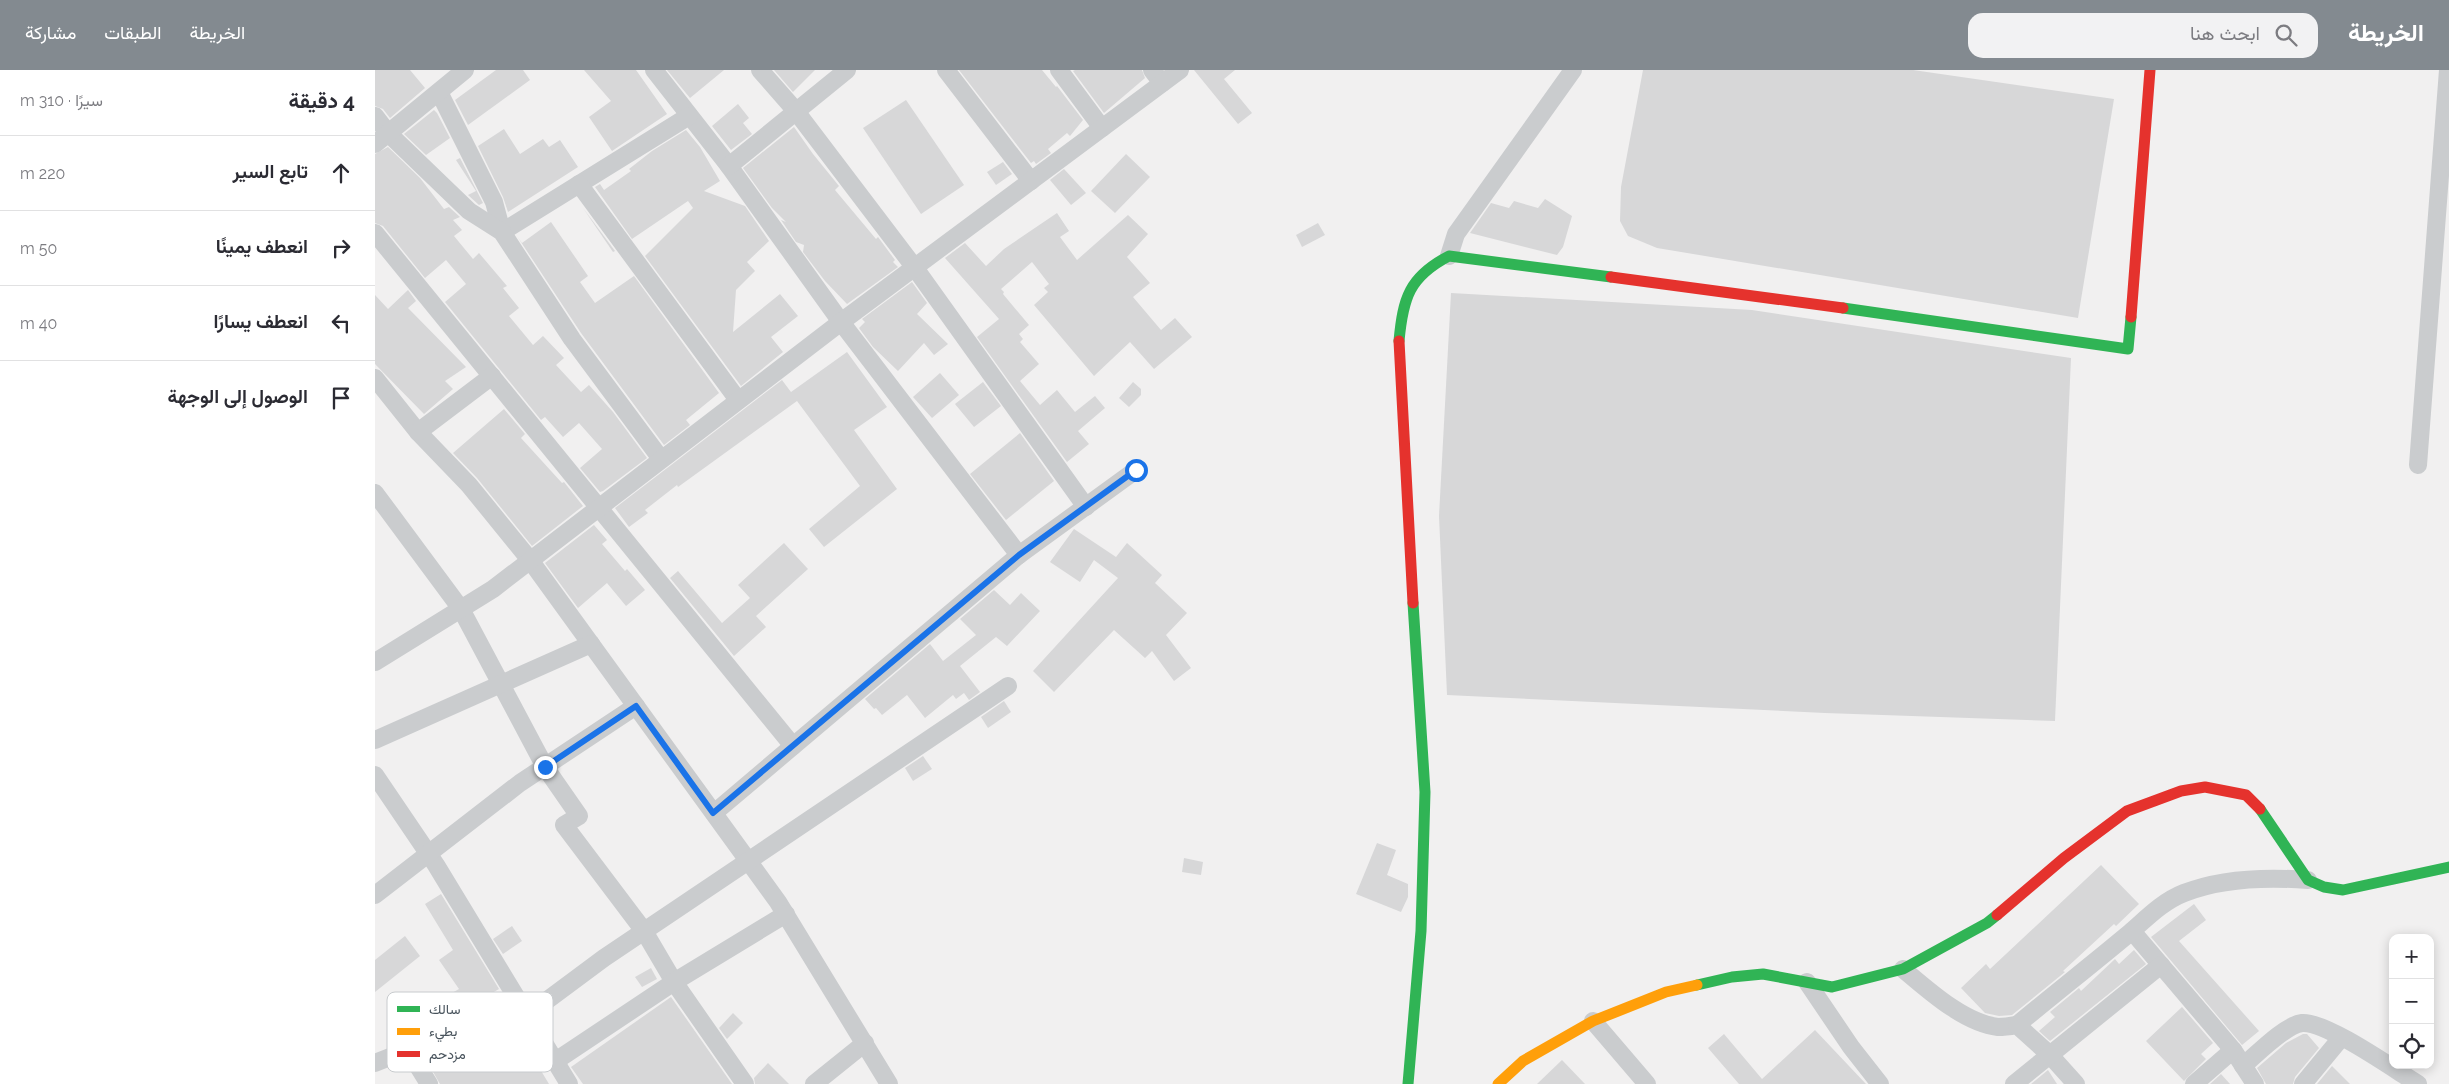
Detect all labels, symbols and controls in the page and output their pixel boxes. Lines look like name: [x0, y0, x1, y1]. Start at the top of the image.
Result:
search box: [1968, 13, 2318, 58]
text: الخريطة: [2348, 18, 2424, 47]
icon: search: [2272, 21, 2300, 49]
text: مشاركة: [25, 22, 76, 43]
text: الطبقات: [104, 22, 161, 43]
text: الخريطة: [189, 22, 245, 43]
text: ابحث هنا: [2190, 22, 2260, 44]
text: 4 دقيقة: [288, 88, 355, 113]
text: سيرًا · 310 m: [20, 91, 103, 110]
icon: ahead: [327, 159, 355, 187]
text: تابع السير: [233, 160, 308, 182]
text: 220 m: [20, 164, 65, 183]
icon: right: [327, 234, 355, 262]
text: انعطف يمينًا: [216, 235, 308, 257]
text: 50 m: [20, 239, 57, 258]
icon: left: [327, 309, 355, 337]
text: انعطف يسارًا: [214, 310, 308, 332]
text: 40 m: [20, 314, 57, 333]
icon: arrive: [327, 384, 355, 412]
text: الوصول إلى الوجهة: [168, 385, 308, 407]
route start: [1125, 459, 1148, 482]
route end: [534, 756, 557, 779]
map controls: [2389, 934, 2434, 1069]
button: +: [2389, 934, 2434, 979]
button: −: [2389, 979, 2434, 1024]
legend: [387, 992, 553, 1072]
text: سالك: [429, 1001, 460, 1017]
text: بطيء: [429, 1023, 457, 1043]
button: locate: [2389, 1024, 2434, 1069]
text: مزدحم: [429, 1046, 466, 1063]

